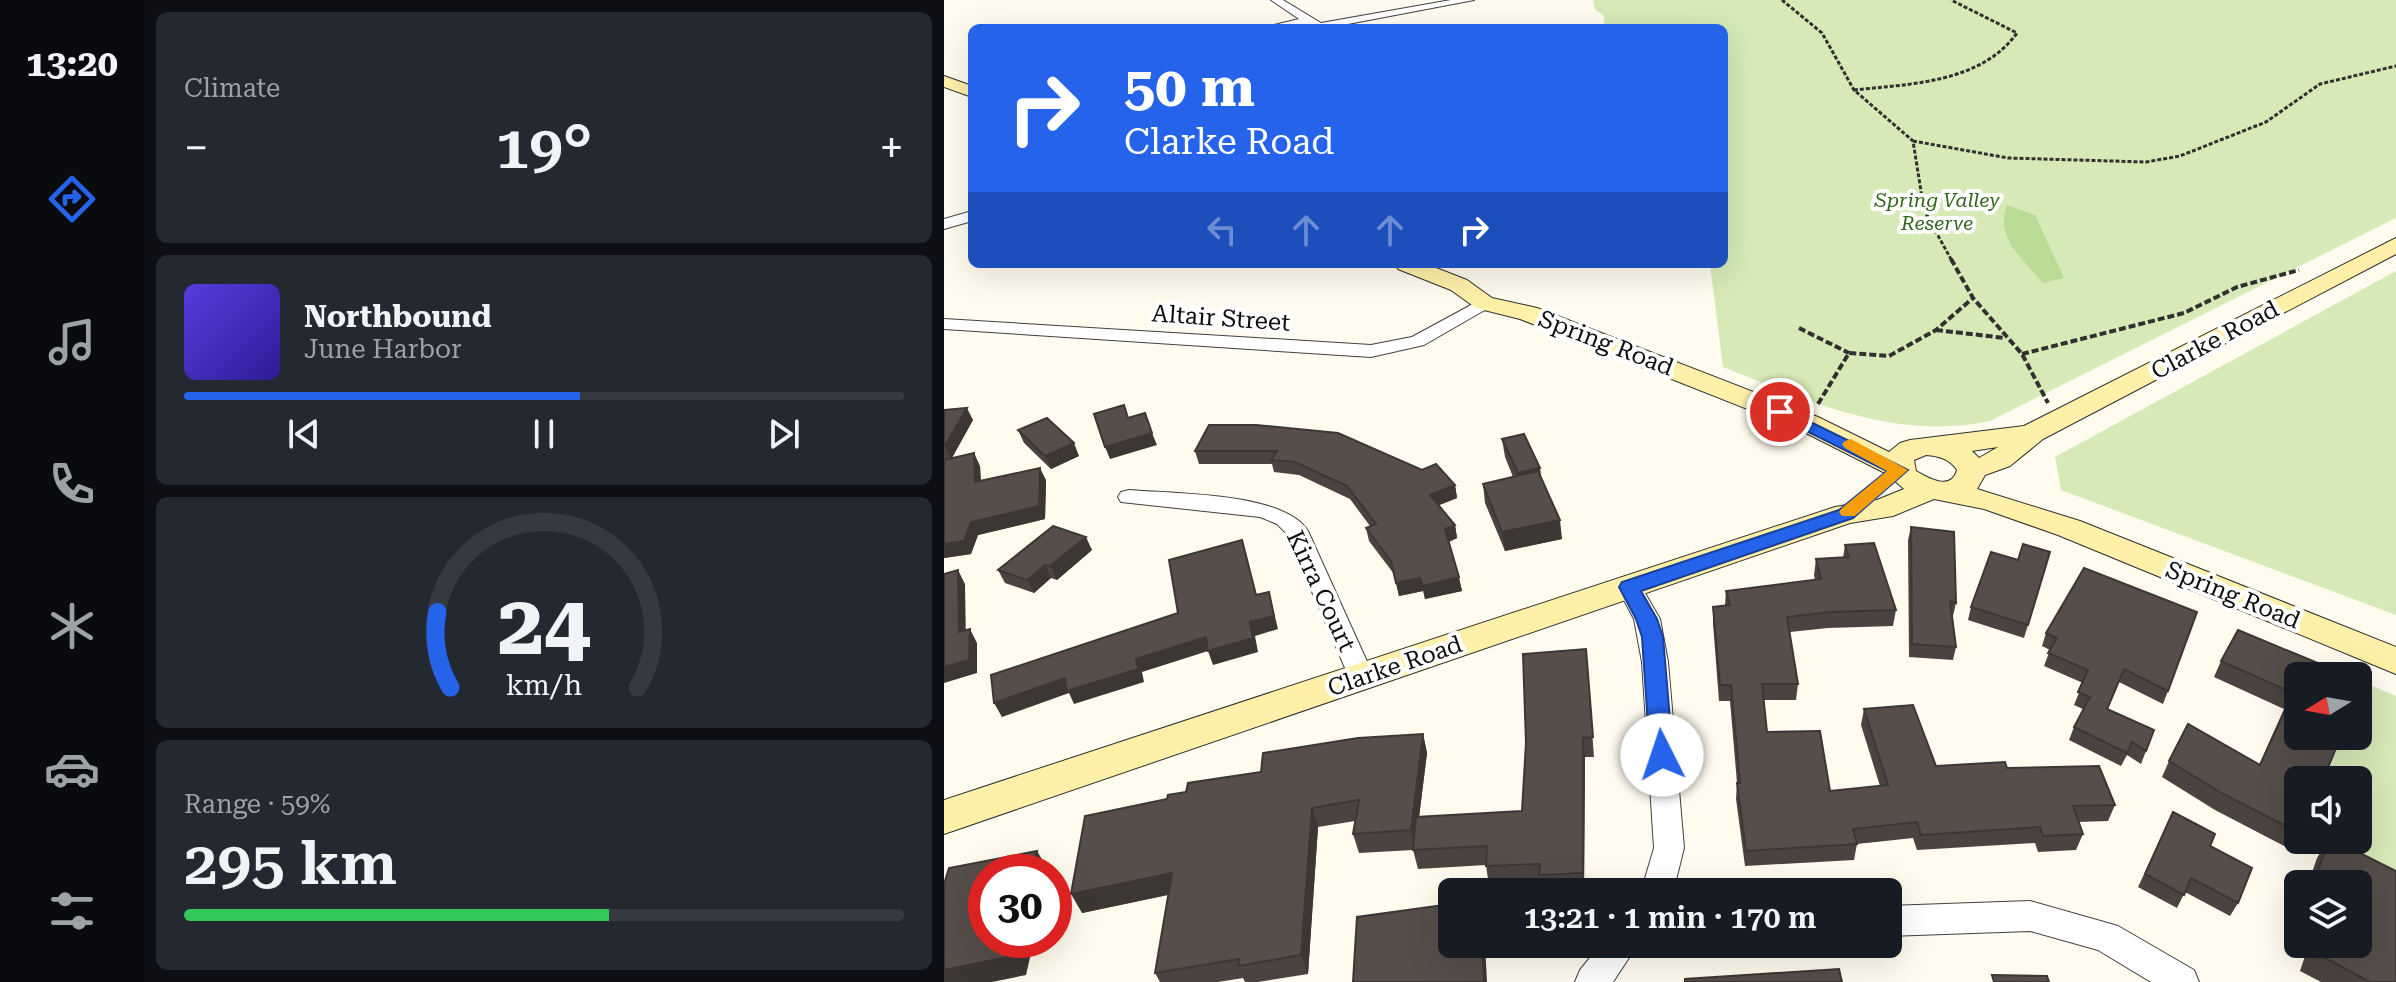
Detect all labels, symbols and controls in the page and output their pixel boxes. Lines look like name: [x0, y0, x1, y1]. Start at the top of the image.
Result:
text: 13:20: [26, 43, 118, 85]
text: 50 m: [1124, 54, 1255, 120]
icon: right: [992, 56, 1096, 160]
text: Climate: [184, 73, 280, 103]
text: 19°: [496, 112, 592, 183]
text: Clarke Road: [1124, 121, 1334, 163]
text: −: [184, 122, 209, 174]
text: +: [879, 122, 904, 174]
icon: directions: [44, 171, 100, 227]
park label: Spring Valley Reserve: [1874, 188, 2000, 235]
icon: left: [1200, 208, 1244, 252]
icon: ahead: [1284, 208, 1328, 252]
icon: ahead: [1368, 208, 1412, 252]
icon: right: [1452, 208, 1496, 252]
street label: Clarke Road: [2147, 295, 2283, 385]
text: Northbound: [304, 299, 492, 334]
street label: Altair Street: [1151, 299, 1291, 337]
street label: Spring Road: [1535, 304, 1677, 382]
icon: music: [44, 314, 100, 370]
text: June Harbor: [304, 334, 462, 364]
pin: [1746, 378, 1814, 446]
icon: arrive: [1758, 390, 1802, 434]
icon: previous: [282, 412, 326, 456]
icon: pause: [522, 412, 566, 456]
icon: next: [762, 412, 806, 456]
icon: phone: [44, 456, 100, 512]
street label: Kirra Court: [1281, 526, 1361, 656]
street label: Spring Road: [2162, 555, 2304, 635]
text: 24: [497, 577, 591, 674]
icon: climate: [44, 598, 100, 654]
street label: Clarke Road: [1324, 630, 1466, 702]
north arrow: [2284, 662, 2372, 750]
map controls: [2284, 662, 2372, 958]
text: km/h: [506, 668, 582, 702]
position arrow: [1620, 713, 1704, 797]
icon: car: [44, 741, 100, 797]
button: sound: [2284, 766, 2372, 854]
text: Range · 59%: [184, 789, 330, 819]
text: 295 km: [184, 828, 397, 899]
speed limit sign: 30: [968, 854, 1072, 958]
button: layers: [2284, 870, 2372, 958]
icon: filters: [44, 883, 100, 939]
text: 13:21 · 1 min · 170 m: [1524, 900, 1816, 935]

